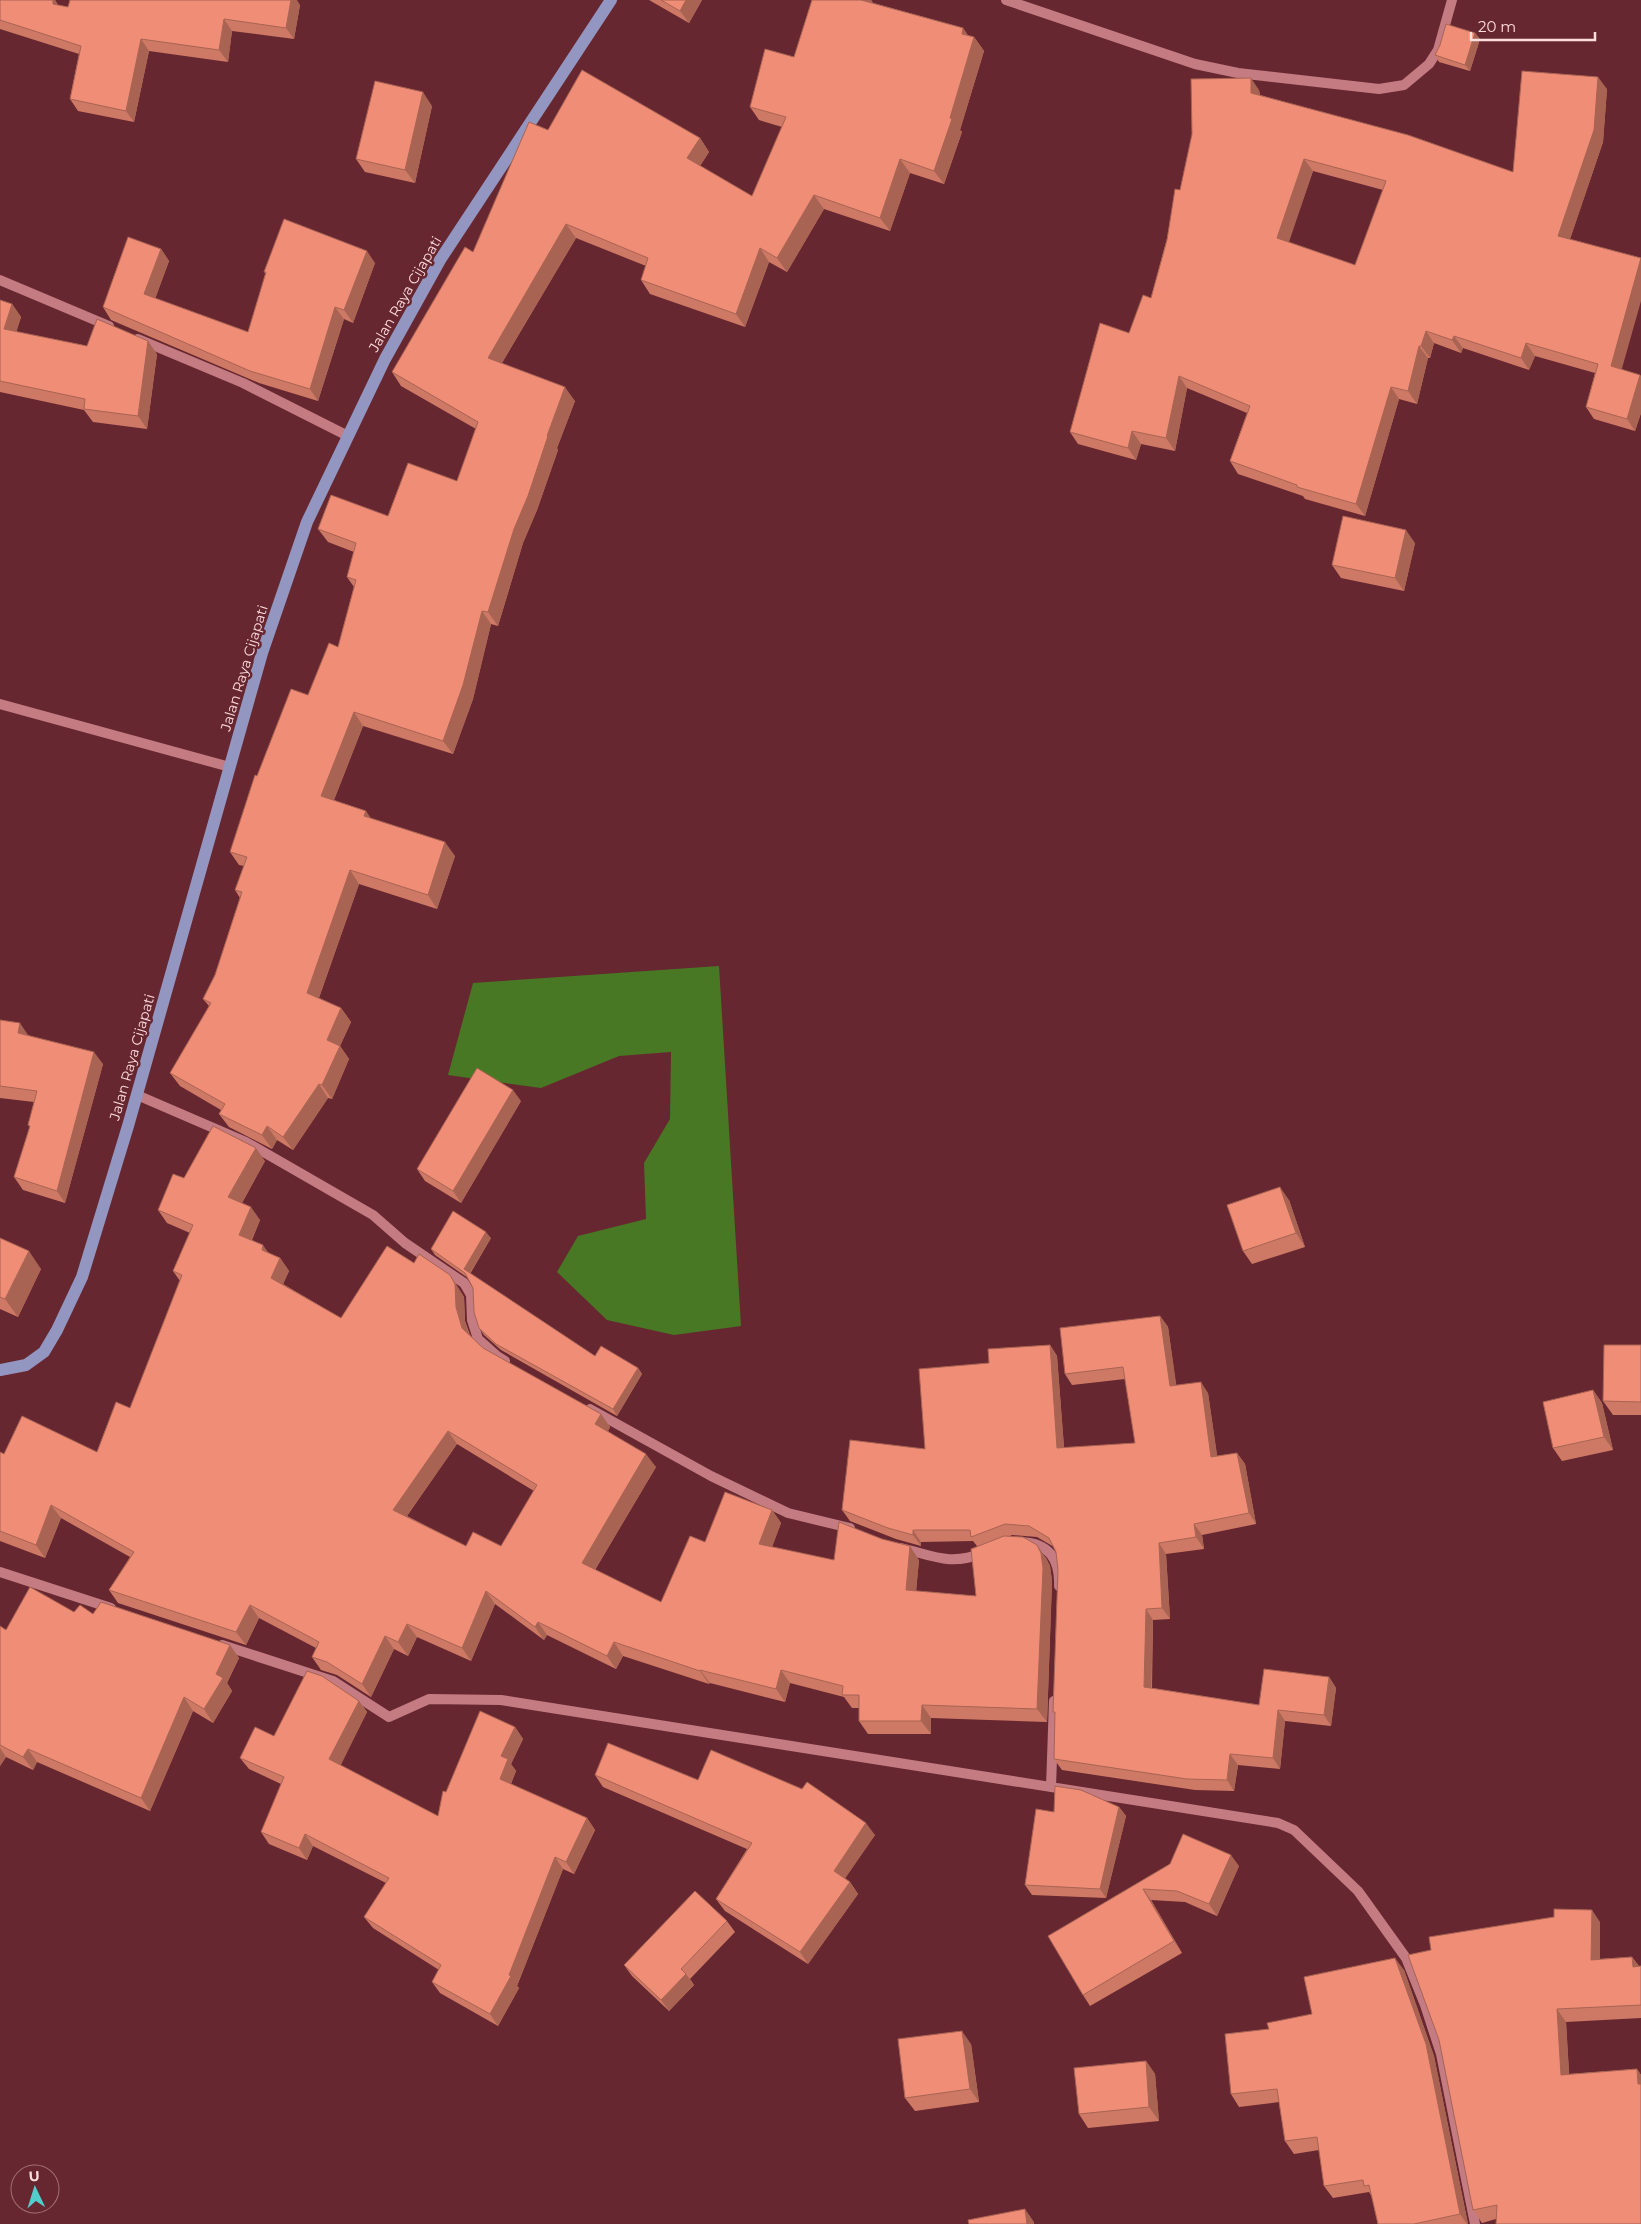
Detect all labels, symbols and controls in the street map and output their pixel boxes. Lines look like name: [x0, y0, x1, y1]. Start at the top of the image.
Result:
scale bar: [1471, 10, 1595, 42]
text: 20 m: [1478, 17, 1516, 36]
street label: Jalan Raya Cijapati: [364, 233, 445, 356]
street label: Jalan Raya Cijapati: [216, 603, 272, 734]
street label: Jalan Raya Cijapati: [105, 992, 159, 1123]
north arrow: [10, 2164, 60, 2214]
text: U: [28, 2167, 40, 2185]

